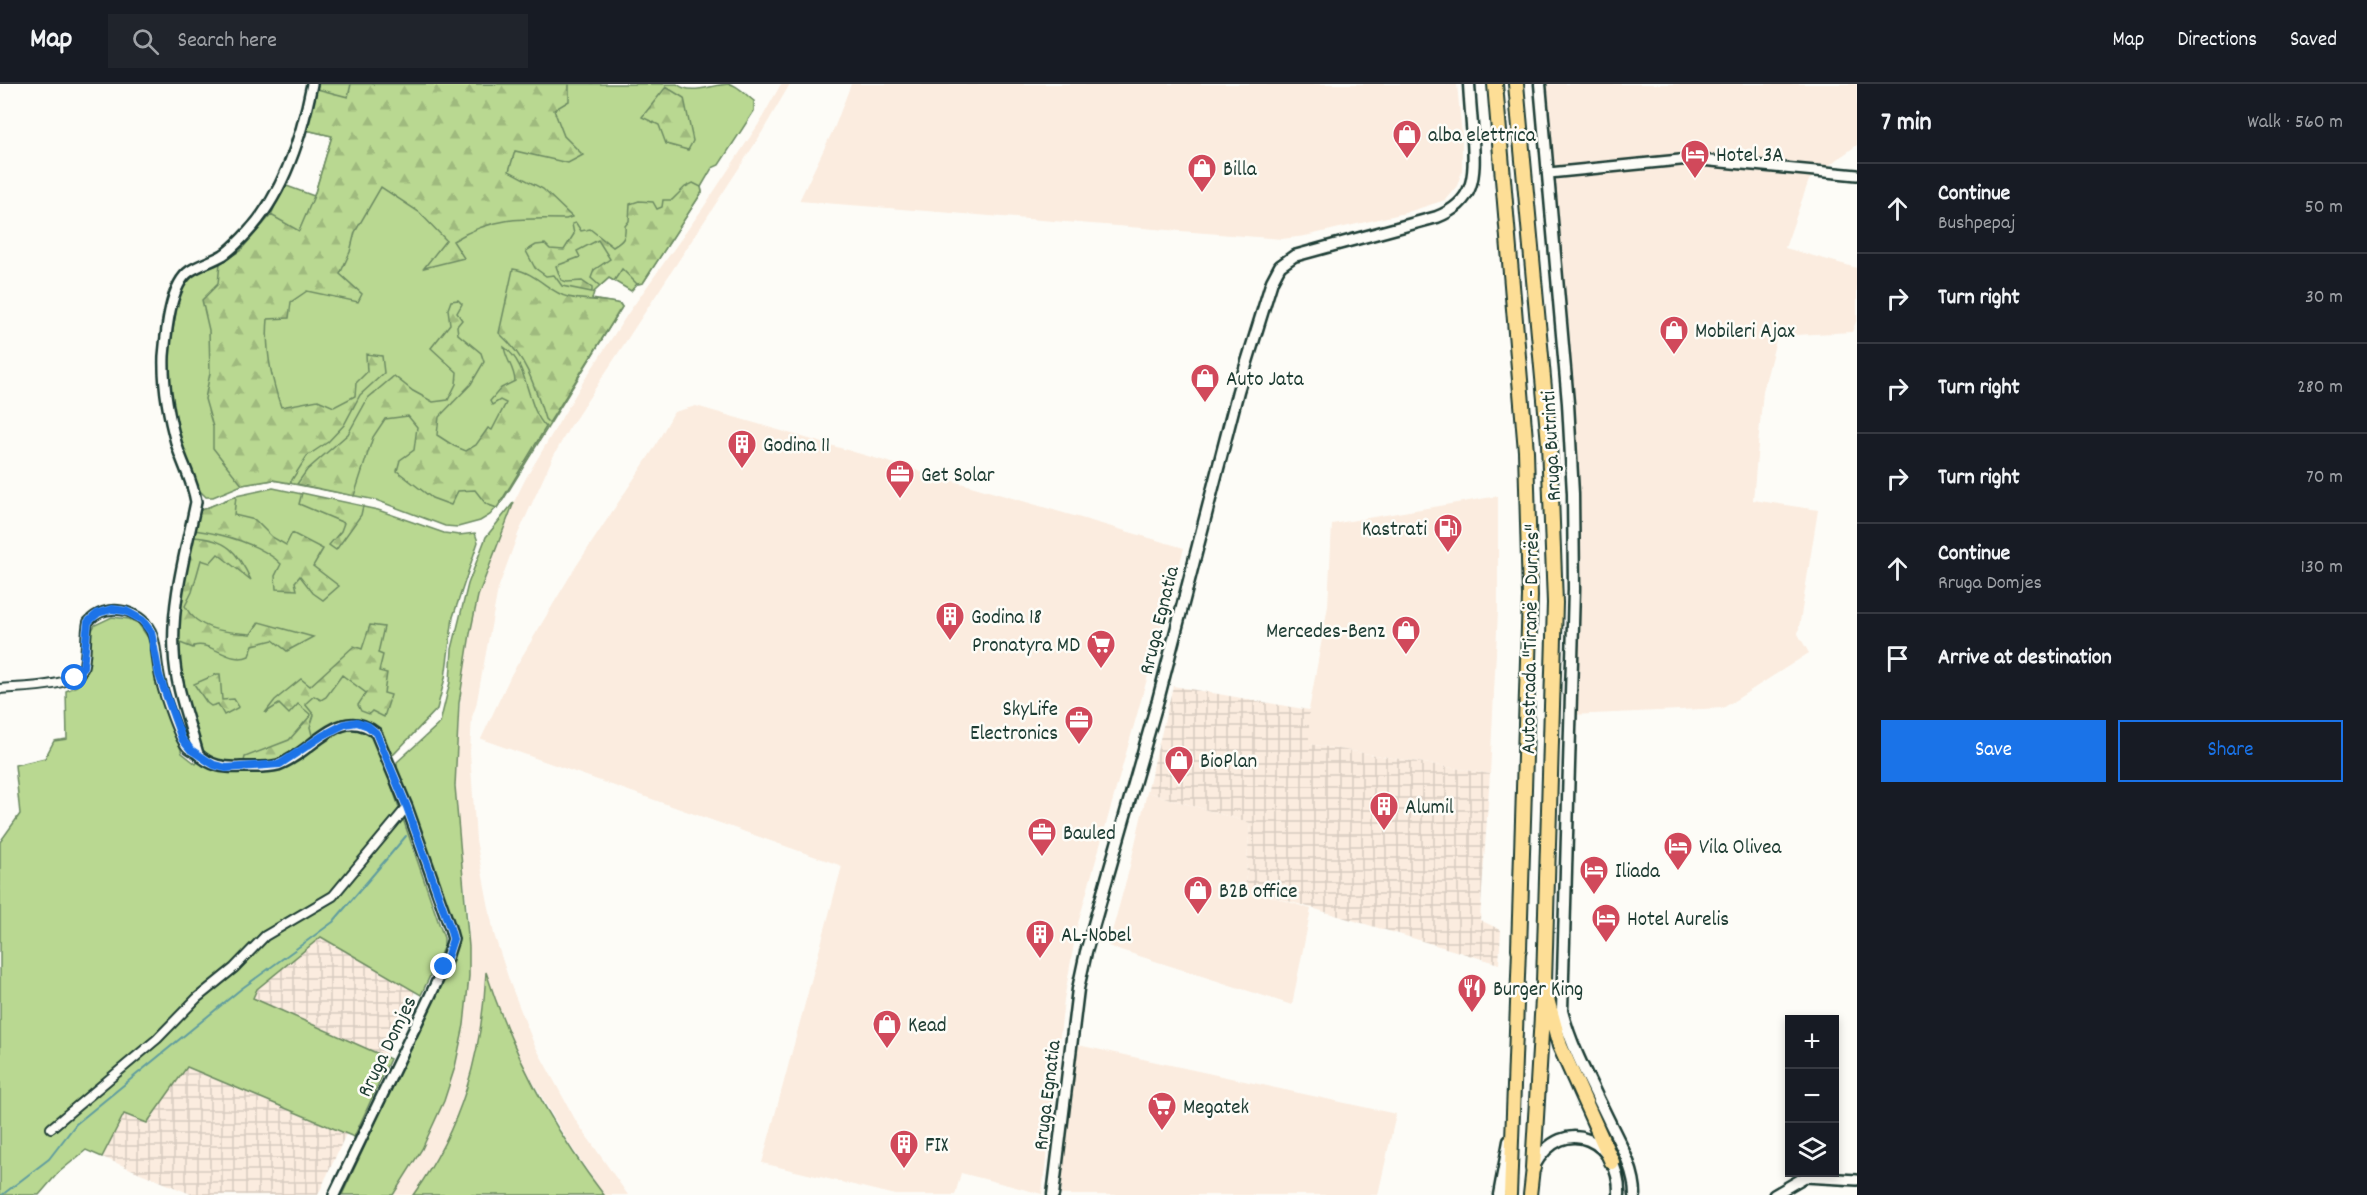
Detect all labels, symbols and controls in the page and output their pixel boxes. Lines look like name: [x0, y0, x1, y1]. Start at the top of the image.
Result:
search box: [108, 14, 528, 68]
text: Map: [30, 21, 72, 61]
icon: search: [129, 25, 162, 58]
text: Search here: [177, 26, 277, 57]
text: Map: [2113, 26, 2144, 56]
text: Directions: [2177, 26, 2257, 56]
text: Saved: [2290, 26, 2337, 56]
text: 7 min: [1881, 105, 1932, 142]
text: Walk · 560 m: [2247, 109, 2343, 137]
shop icon: alba elettrica: [1391, 118, 1423, 160]
place label: alba elettrica: [1428, 122, 1537, 152]
hotel icon: Hotel 3A: [1679, 138, 1711, 180]
place label: Hotel 3A: [1716, 142, 1784, 172]
shop icon: Billa: [1186, 152, 1218, 194]
place label: Billa: [1223, 156, 1258, 186]
text: Continue: [1938, 179, 2010, 210]
icon: ahead: [1881, 192, 1914, 225]
text: 50 m: [2305, 194, 2343, 222]
text: Bushpepaj: [1938, 210, 2016, 238]
icon: right: [1881, 282, 1914, 315]
text: Turn right: [1938, 283, 2020, 314]
text: 30 m: [2305, 284, 2343, 312]
shop icon: Mobileri Ajax: [1658, 314, 1690, 356]
place label: Mobileri Ajax: [1695, 318, 1795, 348]
shop icon: Auto Jata: [1189, 362, 1221, 404]
place label: Auto Jata: [1226, 366, 1305, 396]
icon: right: [1881, 372, 1914, 405]
text: Turn right: [1938, 373, 2020, 404]
text: 280 m: [2297, 374, 2343, 402]
street label: Rruga Butrinti: [1535, 390, 1571, 502]
building icon: Godina 11: [726, 428, 758, 470]
place label: Godina 11: [763, 432, 830, 462]
office icon: Get Solar: [884, 458, 916, 500]
place label: Get Solar: [921, 462, 995, 492]
icon: right: [1881, 462, 1914, 495]
text: Turn right: [1938, 463, 2020, 494]
text: 70 m: [2306, 464, 2343, 492]
fuel station icon: Kastrati: [1432, 512, 1464, 554]
place label: Kastrati: [1362, 516, 1427, 546]
street label: Autostrada "Tiranë - Durrës": [1515, 524, 1549, 754]
text: Continue: [1938, 539, 2010, 570]
icon: ahead: [1881, 552, 1914, 585]
text: 130 m: [2301, 554, 2343, 582]
street label: Rruga Egnatia: [1133, 562, 1189, 678]
text: Rruga Domjes: [1938, 570, 2042, 598]
building icon: Godina 18: [934, 600, 966, 642]
place label: Godina 18: [971, 604, 1042, 634]
shop icon: Mercedes-Benz: [1390, 614, 1422, 656]
place label: Mercedes-Benz: [1266, 618, 1385, 648]
supermarket icon: Pronatyra MD: [1085, 628, 1117, 670]
place label: Pronatyra MD: [972, 632, 1080, 662]
icon: arrive: [1881, 642, 1914, 675]
text: Arrive at destination: [1938, 643, 2112, 674]
route start: [61, 664, 87, 690]
place label: SkyLife Electronics: [970, 696, 1058, 750]
office icon: SkyLife Electronics: [1063, 704, 1095, 746]
button: Save: [1881, 720, 2106, 782]
button: Share: [2118, 720, 2343, 782]
shop icon: BioPlan: [1163, 744, 1195, 786]
place label: BioPlan: [1200, 748, 1257, 778]
building icon: Alumil: [1368, 790, 1400, 832]
place label: Alumil: [1405, 794, 1454, 824]
office icon: Bauled: [1026, 816, 1058, 858]
place label: Bauled: [1063, 820, 1116, 850]
hotel icon: Vila Olivea: [1662, 830, 1694, 872]
place label: Vila Olivea: [1699, 834, 1782, 864]
hotel icon: Iliada: [1578, 854, 1610, 896]
place label: Iliada: [1615, 858, 1661, 888]
shop icon: B2B office: [1182, 874, 1214, 916]
place label: B2B office: [1219, 878, 1297, 908]
hotel icon: Hotel Aurelis: [1590, 902, 1622, 944]
place label: Hotel Aurelis: [1627, 906, 1729, 936]
building icon: AL-Nobel: [1024, 918, 1056, 960]
place label: AL-Nobel: [1061, 922, 1131, 952]
route end: [430, 953, 456, 979]
restaurant icon: Burger King: [1456, 972, 1488, 1014]
place label: Burger King: [1493, 976, 1583, 1006]
street label: Rruga Domjes: [351, 992, 426, 1103]
shop icon: Kead: [871, 1008, 903, 1050]
place label: Kead: [908, 1012, 947, 1042]
map controls: [1785, 1015, 1839, 1177]
button: +: [1785, 1015, 1839, 1069]
street label: Rruga Egnatia: [1027, 1037, 1071, 1152]
button: −: [1785, 1069, 1839, 1123]
supermarket icon: Megatek: [1146, 1090, 1178, 1132]
place label: Megatek: [1183, 1094, 1249, 1124]
button: layers: [1785, 1123, 1839, 1177]
building icon: FIX: [888, 1128, 920, 1170]
place label: FIX: [925, 1132, 948, 1162]

